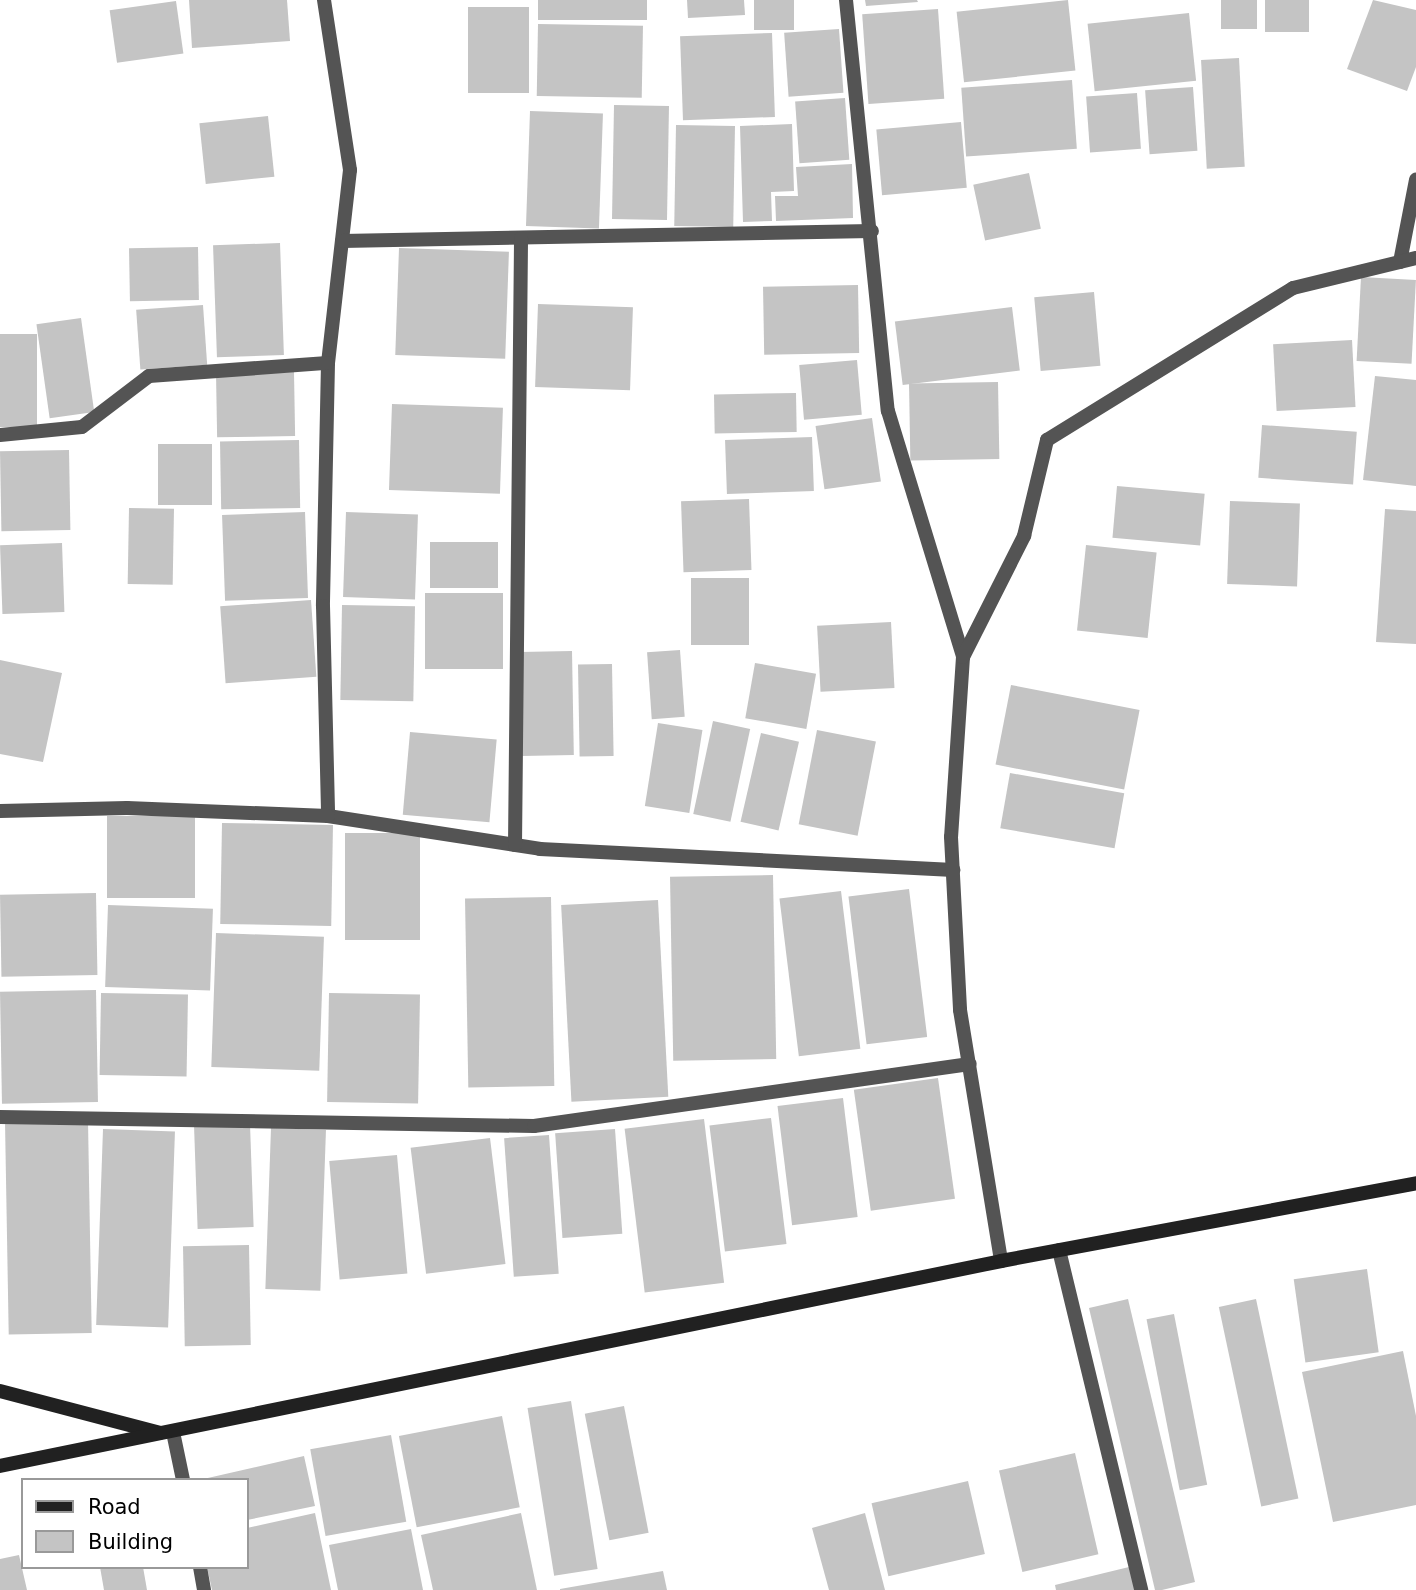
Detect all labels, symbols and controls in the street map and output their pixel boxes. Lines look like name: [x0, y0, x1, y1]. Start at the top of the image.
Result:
legend: [21, 1478, 248, 1569]
text: Road: [88, 1495, 141, 1519]
text: Building: [88, 1530, 173, 1554]

